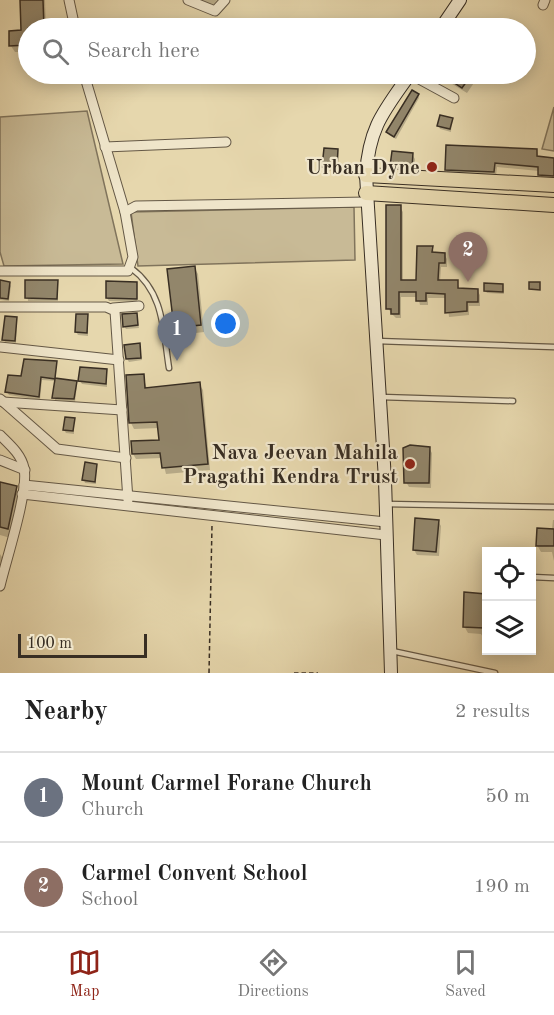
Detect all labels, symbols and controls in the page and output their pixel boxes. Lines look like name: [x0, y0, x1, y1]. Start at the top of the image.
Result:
search box: [18, 18, 536, 84]
icon: search: [39, 35, 72, 68]
text: Search here: [87, 40, 200, 62]
place label: Urban Dyne: [306, 158, 420, 179]
marker: Urban Dyne: [425, 160, 439, 174]
pin: 2: [448, 232, 488, 282]
your location: [211, 309, 240, 338]
pin: 1: [158, 312, 196, 361]
place label: Nava Jeevan Mahila Pragathi Kendra Trust: [183, 443, 398, 488]
marker: Nava Jeevan Mahila Pragathi Kendra Trust: [403, 457, 417, 471]
map controls: [482, 547, 536, 655]
button: locate: [482, 547, 536, 601]
button: layers: [482, 601, 536, 655]
scale bar: [18, 631, 147, 658]
text: 100 m: [27, 636, 72, 652]
text: Nearby: [24, 699, 108, 725]
text: 2 results: [455, 702, 530, 722]
text: Mount Carmel Forane Church: [81, 773, 372, 795]
text: 1: [38, 787, 49, 807]
text: 50 m: [485, 787, 530, 807]
text: Church: [81, 800, 144, 820]
text: Carmel Convent School: [81, 863, 307, 885]
text: 2: [38, 877, 49, 897]
text: 190 m: [474, 877, 530, 897]
text: School: [81, 890, 138, 910]
tab: Map: [68, 946, 101, 1002]
tab: Directions: [238, 946, 309, 1002]
tab: Saved: [445, 946, 486, 1002]

